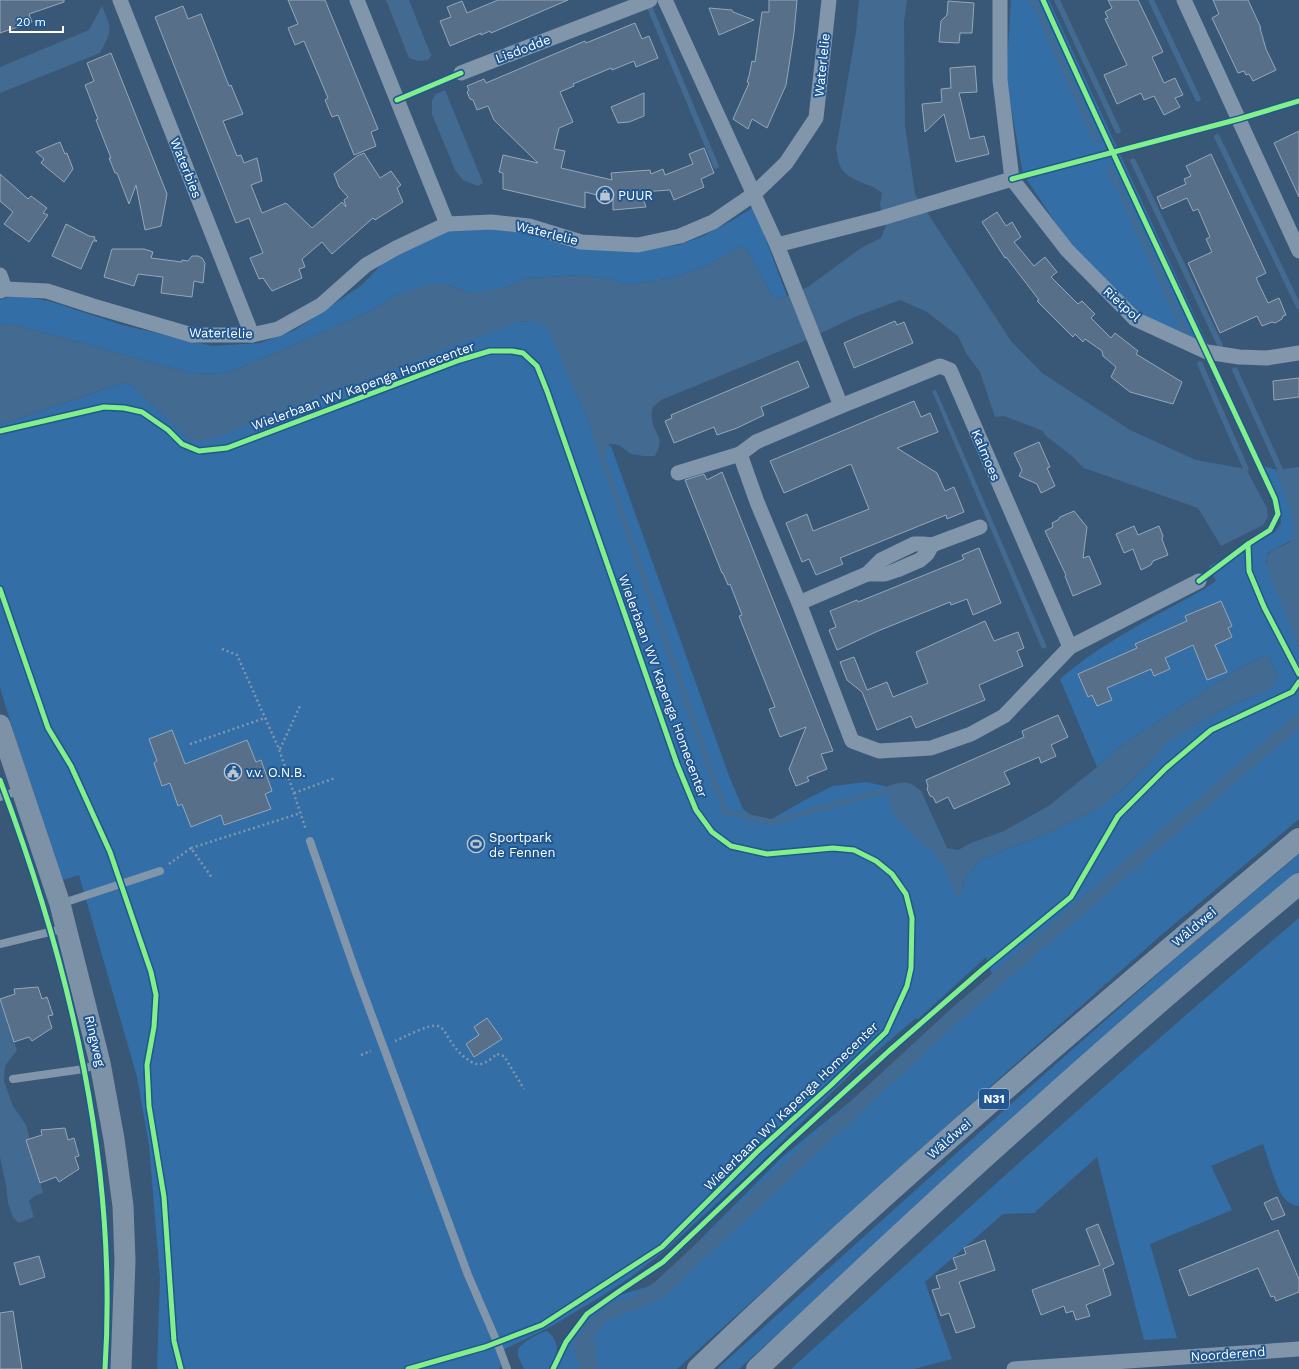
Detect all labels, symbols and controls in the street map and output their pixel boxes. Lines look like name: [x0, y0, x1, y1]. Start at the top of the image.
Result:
scale bar: [10, 8, 63, 34]
text: 20 m: [16, 15, 46, 29]
street label: Lisdodde: [493, 32, 553, 66]
street label: Waterlelie: [811, 33, 833, 97]
street label: Waterbies: [167, 136, 205, 200]
shop icon: PUUR: [595, 185, 615, 205]
place label: PUUR: [618, 188, 653, 203]
street label: Waterlelie: [514, 218, 580, 248]
street label: Rietpol: [1100, 283, 1144, 325]
street label: Waterlelie: [189, 325, 253, 341]
street label: Wielerbaan WV Kapenga Homecenter: [249, 339, 477, 433]
street label: Kalmoes: [969, 427, 1004, 483]
street label: Wielerbaan WV Kapenga Homecenter: [616, 572, 710, 800]
public building icon: v.v. O.N.B.: [223, 762, 243, 782]
place label: v.v. O.N.B.: [246, 765, 306, 780]
place label: Sportpark de Fennen: [489, 830, 555, 860]
sports icon: Sportpark de Fennen: [466, 834, 486, 854]
street label: Wâldwei: [1169, 904, 1219, 950]
street label: Ringweg: [82, 1014, 108, 1068]
street label: Wielerbaan WV Kapenga Homecenter: [701, 1019, 881, 1193]
road number: N31: [979, 1089, 1009, 1109]
street label: Wâldwei: [924, 1116, 974, 1162]
street label: Noorderend: [1190, 1344, 1266, 1364]

